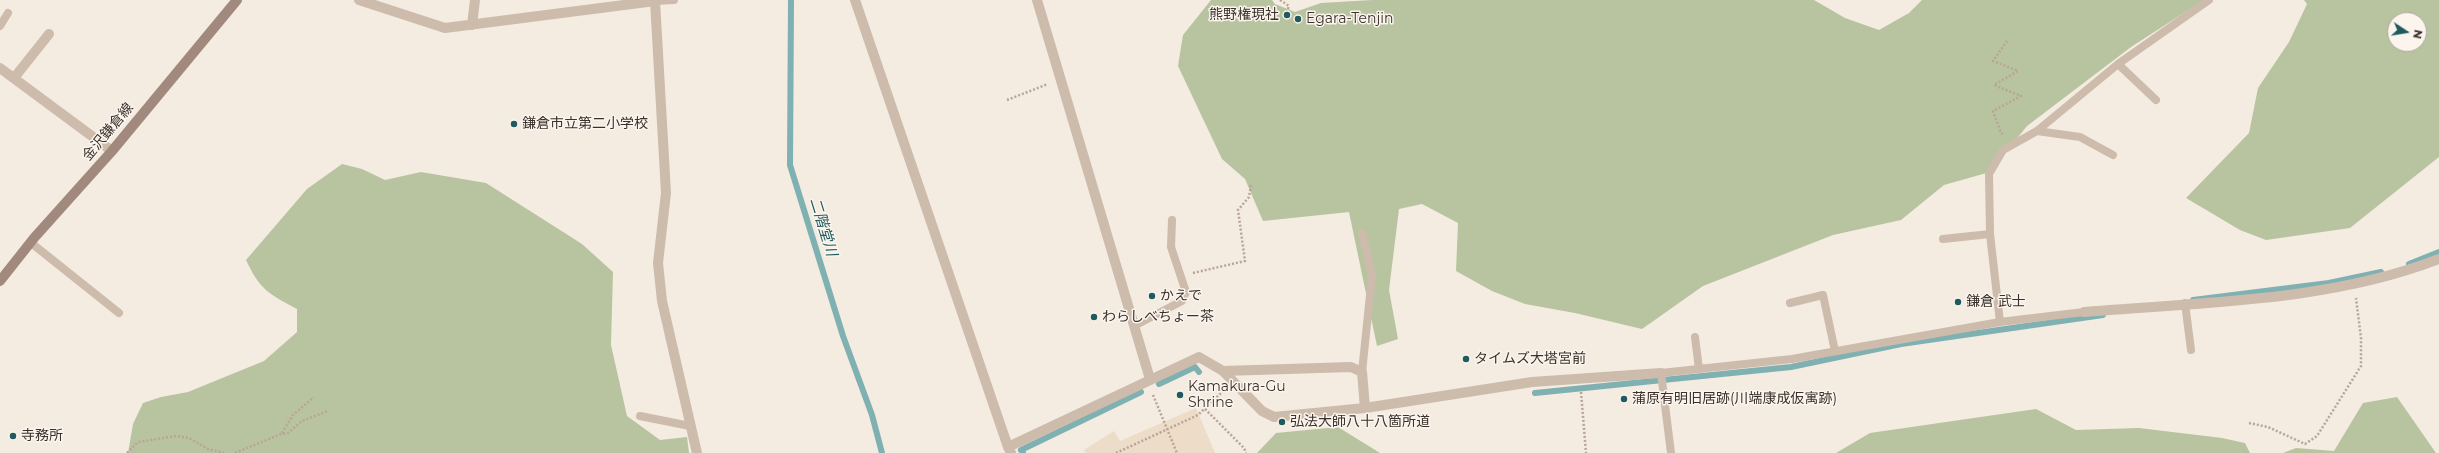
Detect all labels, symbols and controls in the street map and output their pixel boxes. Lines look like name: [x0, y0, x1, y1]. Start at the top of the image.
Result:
place label: 熊野権現社: [1209, 7, 1279, 23]
marker: 熊野権現社: [1282, 10, 1292, 20]
place label: Egara-Tenjin: [1306, 11, 1394, 27]
north arrow: [2387, 12, 2427, 52]
marker: Egara-Tenjin: [1293, 14, 1303, 24]
text: N: [2410, 28, 2426, 40]
street label: 金沢鎌倉線: [79, 100, 137, 164]
place label: 鎌倉市立第二小学校: [522, 116, 648, 132]
marker: 鎌倉市立第二小学校: [509, 119, 519, 129]
water label: 二階堂川: [806, 196, 840, 258]
place label: かえで: [1160, 288, 1202, 304]
marker: かえで: [1147, 291, 1157, 301]
place label: 鎌倉 武士: [1966, 294, 2026, 310]
marker: 鎌倉 武士: [1953, 297, 1963, 307]
place label: わらしべちょー茶: [1102, 309, 1214, 325]
marker: わらしべちょー茶: [1089, 312, 1099, 322]
place label: タイムズ大塔宮前: [1474, 351, 1586, 367]
marker: タイムズ大塔宮前: [1461, 354, 1471, 364]
place label: Kamakura-Gu Shrine: [1188, 379, 1286, 412]
marker: Kamakura-Gu Shrine: [1175, 390, 1185, 400]
place label: 蒲原有明旧居跡(川端康成仮寓跡): [1632, 391, 1837, 407]
marker: 蒲原有明旧居跡(川端康成仮寓跡): [1619, 394, 1629, 404]
place label: 弘法大師八十八箇所道: [1290, 414, 1430, 430]
marker: 弘法大師八十八箇所道: [1277, 417, 1287, 427]
place label: 寺務所: [21, 428, 63, 444]
marker: 寺務所: [8, 431, 18, 441]

